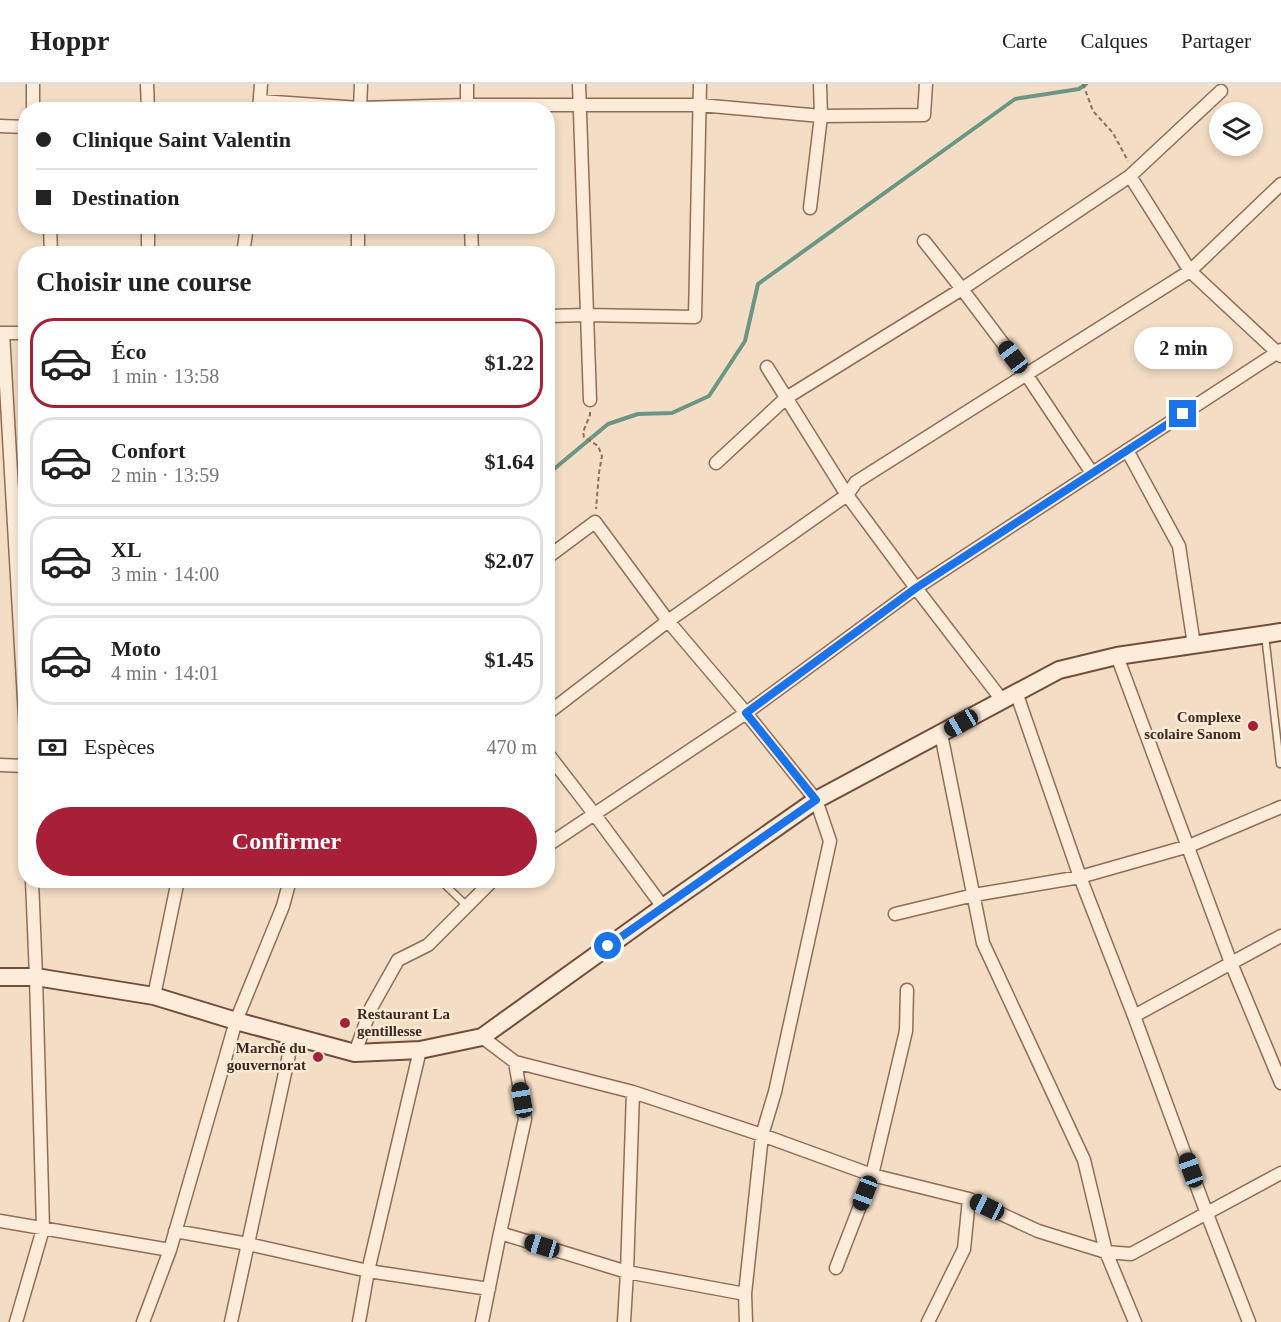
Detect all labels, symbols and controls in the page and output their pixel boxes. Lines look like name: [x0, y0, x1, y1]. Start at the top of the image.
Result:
text: Hoppr: [30, 25, 109, 56]
text: Carte: [1002, 29, 1047, 53]
text: Calques: [1080, 29, 1148, 53]
text: Partager: [1181, 29, 1251, 53]
map controls: [1209, 102, 1263, 156]
button: layers: [1209, 102, 1263, 156]
text: Clinique Saint Valentin: [72, 127, 291, 152]
text: Destination: [72, 185, 180, 210]
text: Choisir une course: [36, 267, 252, 297]
callout: 2 min: [1134, 327, 1232, 369]
icon: car: [39, 336, 93, 390]
car: [995, 337, 1031, 377]
text: 2 min: [1159, 337, 1208, 359]
text: Éco: [111, 339, 146, 364]
text: $1.22: [485, 350, 534, 375]
text: 1 min · 13:58: [111, 365, 219, 387]
route end: [1169, 400, 1196, 427]
icon: car: [39, 435, 93, 489]
text: Confort: [111, 438, 186, 463]
text: $1.64: [485, 449, 534, 474]
text: 2 min · 13:59: [111, 464, 219, 486]
icon: car: [39, 534, 93, 588]
text: XL: [111, 537, 142, 562]
text: $2.07: [485, 548, 534, 573]
text: 3 min · 14:00: [111, 563, 219, 585]
icon: car: [39, 633, 93, 687]
text: Moto: [111, 636, 161, 661]
text: $1.45: [485, 647, 534, 672]
text: 4 min · 14:01: [111, 662, 219, 684]
car: [941, 706, 981, 740]
place label: Complexe scolaire Sanom: [1144, 709, 1241, 742]
marker: Complexe scolaire Sanom: [1246, 719, 1260, 733]
icon: cash: [36, 731, 69, 764]
text: Espèces: [84, 734, 155, 759]
text: 470 m: [486, 736, 537, 758]
button: Confirmer: [36, 807, 537, 876]
route start: [594, 932, 621, 959]
place label: Restaurant La gentillesse: [357, 1006, 450, 1039]
marker: Restaurant La gentillesse: [338, 1016, 352, 1030]
place label: Marché du gouvernorat: [227, 1040, 306, 1073]
marker: Marché du gouvernorat: [311, 1050, 325, 1064]
car: [510, 1081, 534, 1119]
car: [1176, 1150, 1206, 1190]
car: [850, 1173, 880, 1213]
car: [967, 1191, 1007, 1223]
car: [522, 1232, 562, 1260]

